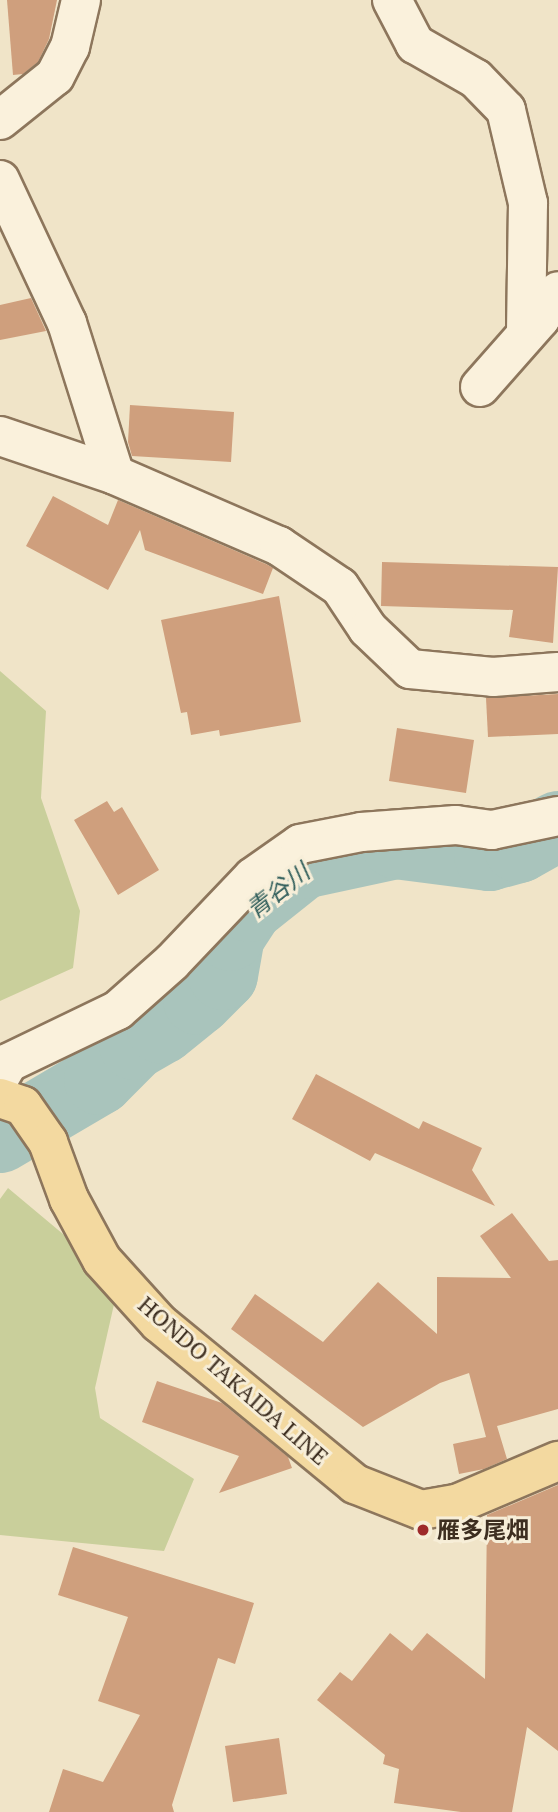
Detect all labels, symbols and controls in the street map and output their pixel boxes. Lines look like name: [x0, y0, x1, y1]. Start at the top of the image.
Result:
water label: 青谷川: [241, 857, 315, 925]
street label: HONDO TAKAIDA LINE: [132, 1291, 334, 1471]
place label: 雁多尾畑: [437, 1516, 529, 1544]
marker: 雁多尾畑: [415, 1522, 431, 1538]

